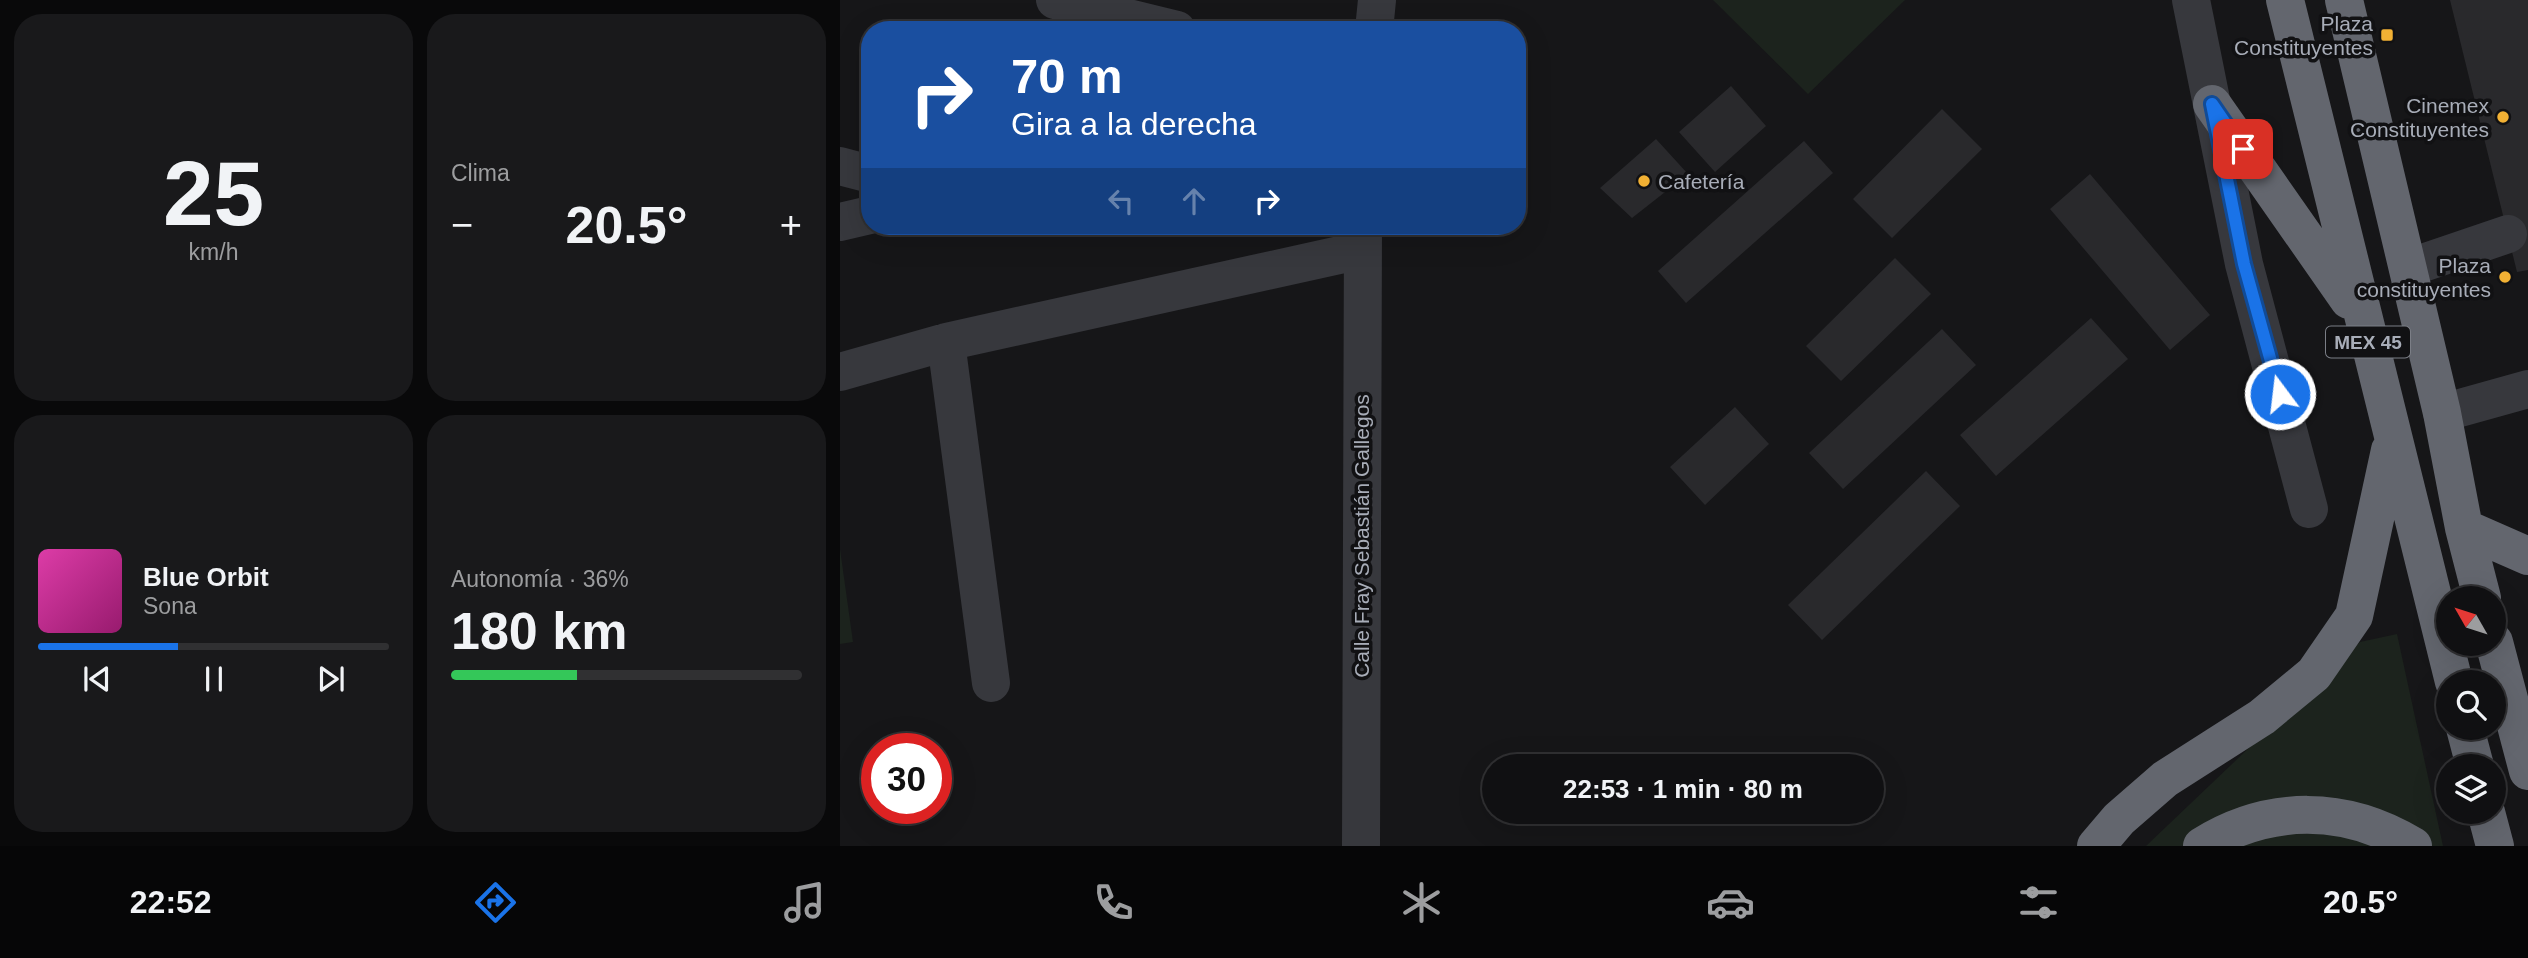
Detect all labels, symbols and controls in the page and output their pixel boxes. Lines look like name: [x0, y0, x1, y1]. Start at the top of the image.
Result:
place label: Plaza Constituyentes: [2234, 12, 2373, 59]
marker: Plaza Constituyentes: [2379, 27, 2395, 43]
icon: right: [896, 49, 987, 140]
text: 70 m: [1011, 49, 1123, 103]
place label: Cinemex Constituyentes: [2350, 94, 2489, 141]
text: Gira a la derecha: [1011, 106, 1256, 142]
marker: Cinemex Constituyentes: [2495, 109, 2511, 125]
pin: [2213, 119, 2273, 179]
icon: arrive: [2224, 130, 2262, 168]
text: 25: [163, 143, 264, 244]
text: Clima: [451, 160, 510, 186]
place label: Cafetería: [1658, 170, 1745, 193]
marker: Cafetería: [1636, 173, 1652, 189]
icon: left: [1102, 182, 1140, 220]
icon: ahead: [1175, 182, 1213, 220]
icon: right: [1248, 182, 1286, 220]
text: 20.5°: [565, 196, 688, 254]
text: −: [451, 204, 473, 246]
text: +: [780, 204, 802, 246]
text: km/h: [189, 239, 238, 265]
place label: Plaza constituyentes: [2357, 254, 2491, 301]
marker: Plaza constituyentes: [2497, 269, 2513, 285]
road number: MEX 45: [2326, 326, 2410, 358]
position arrow: [2243, 357, 2317, 431]
street label: Calle Fray Sebastián Gallegos: [1350, 394, 1373, 678]
text: Blue Orbit: [143, 562, 269, 592]
text: Autonomía · 36%: [451, 566, 629, 592]
north arrow: [2436, 586, 2506, 656]
map controls: [2436, 586, 2506, 824]
text: Sona: [143, 593, 197, 619]
text: 180 km: [451, 602, 627, 660]
icon: previous: [78, 660, 116, 698]
icon: pause: [195, 660, 233, 698]
icon: next: [312, 660, 350, 698]
button: search: [2436, 670, 2506, 740]
speed limit sign: 30: [861, 733, 952, 824]
button: layers: [2436, 754, 2506, 824]
text: 22:53 · 1 min · 80 m: [1563, 774, 1803, 804]
icon: directions: [471, 878, 520, 927]
icon: music: [780, 878, 829, 927]
icon: phone: [1089, 878, 1138, 927]
icon: climate: [1397, 878, 1446, 927]
icon: car: [1706, 878, 1755, 927]
icon: filters: [2014, 878, 2063, 927]
text: 22:52: [130, 884, 212, 920]
text: 20.5°: [2323, 884, 2398, 920]

